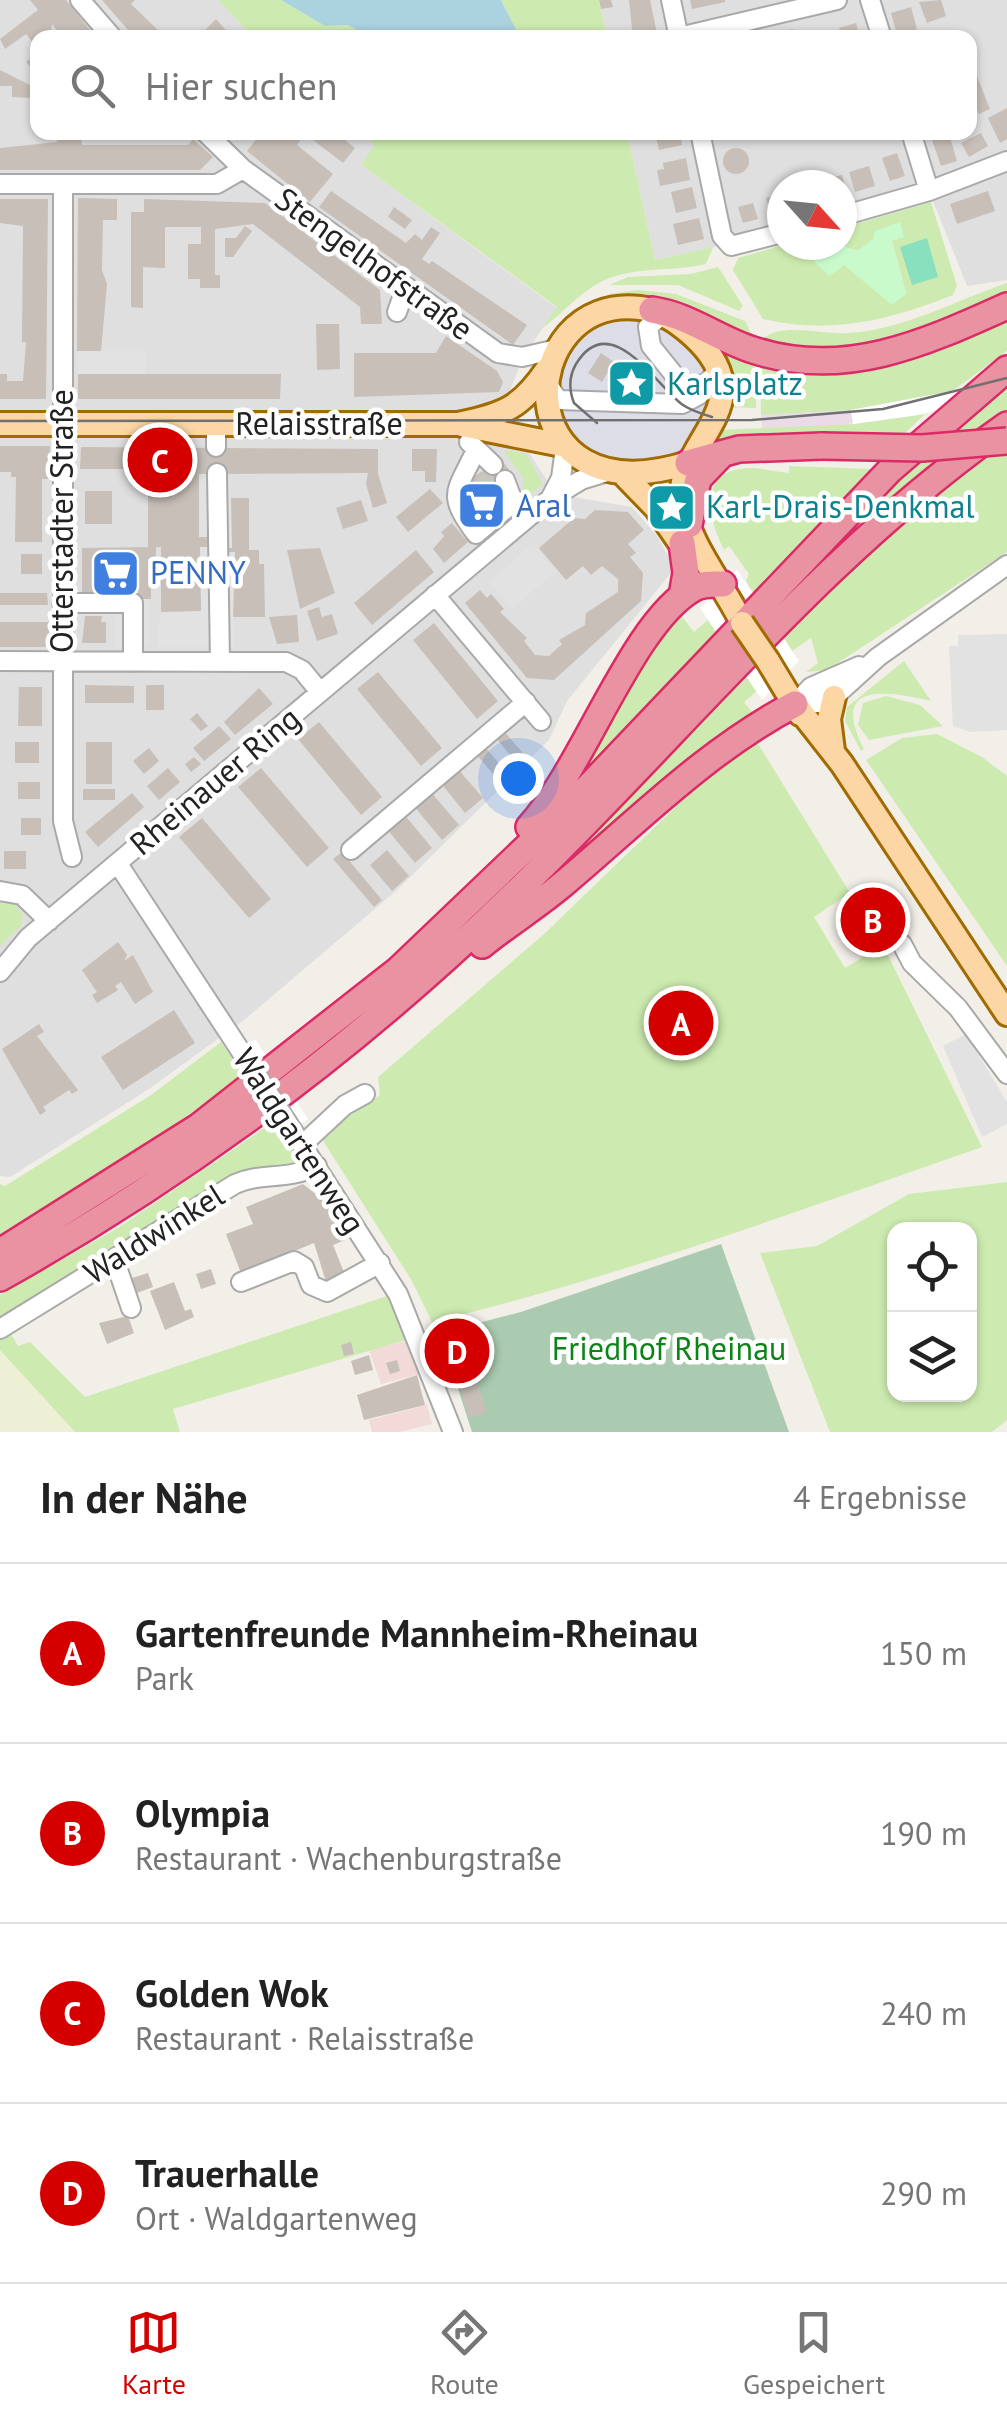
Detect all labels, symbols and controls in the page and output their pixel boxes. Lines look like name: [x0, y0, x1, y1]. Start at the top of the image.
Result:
search box: [30, 30, 977, 140]
icon: search: [65, 58, 120, 113]
text: Hier suchen: [145, 61, 338, 110]
north arrow: [767, 170, 857, 260]
street label: Stengelhofstraße: [267, 177, 482, 349]
place icon: Karlsplatz: [606, 358, 658, 410]
place label: Karlsplatz: [667, 362, 803, 404]
street label: Otterstadter Straße: [40, 389, 82, 653]
street label: Relaisstraße: [235, 402, 403, 444]
pin: C: [128, 422, 192, 498]
supermarket icon: Aral: [455, 480, 507, 532]
place icon: Karl-Drais-Denkmal: [645, 481, 697, 533]
place label: Aral: [516, 484, 571, 526]
place label: Karl-Drais-Denkmal: [706, 485, 975, 527]
supermarket icon: PENNY: [89, 547, 141, 599]
place label: PENNY: [150, 551, 246, 593]
street label: Rheinauer Ring: [120, 697, 308, 864]
your location: [493, 753, 544, 804]
pin: B: [840, 882, 906, 958]
pin: A: [648, 986, 714, 1060]
street label: Waldgartenweg: [224, 1040, 375, 1241]
street label: Waldwinkel: [75, 1173, 232, 1293]
map controls: [887, 1222, 977, 1402]
button: locate: [887, 1222, 977, 1312]
button: layers: [887, 1312, 977, 1402]
pin: D: [424, 1314, 490, 1388]
park label: Friedhof Rheinau: [552, 1327, 786, 1369]
text: In der Nähe: [40, 1470, 247, 1525]
text: 4 Ergebnisse: [793, 1476, 967, 1518]
text: Gartenfreunde Mannheim-Rheinau: [135, 1608, 698, 1657]
text: A: [63, 1632, 82, 1674]
text: 150 m: [880, 1632, 967, 1674]
text: Park: [135, 1657, 194, 1699]
text: Olympia: [135, 1788, 270, 1837]
text: B: [63, 1812, 82, 1854]
text: 190 m: [880, 1812, 967, 1854]
text: Restaurant · Wachenburgstraße: [135, 1837, 562, 1879]
text: Golden Wok: [135, 1968, 329, 2017]
text: C: [64, 1992, 81, 2034]
text: 240 m: [880, 1992, 967, 2034]
text: Restaurant · Relaisstraße: [135, 2017, 474, 2059]
text: Trauerhalle: [135, 2148, 319, 2197]
text: D: [62, 2172, 83, 2214]
text: 290 m: [880, 2172, 967, 2214]
text: Ort · Waldgartenweg: [135, 2197, 418, 2239]
tab: Karte: [122, 2305, 186, 2402]
tab: Route: [430, 2305, 499, 2402]
tab: Gespeichert: [743, 2305, 885, 2402]

